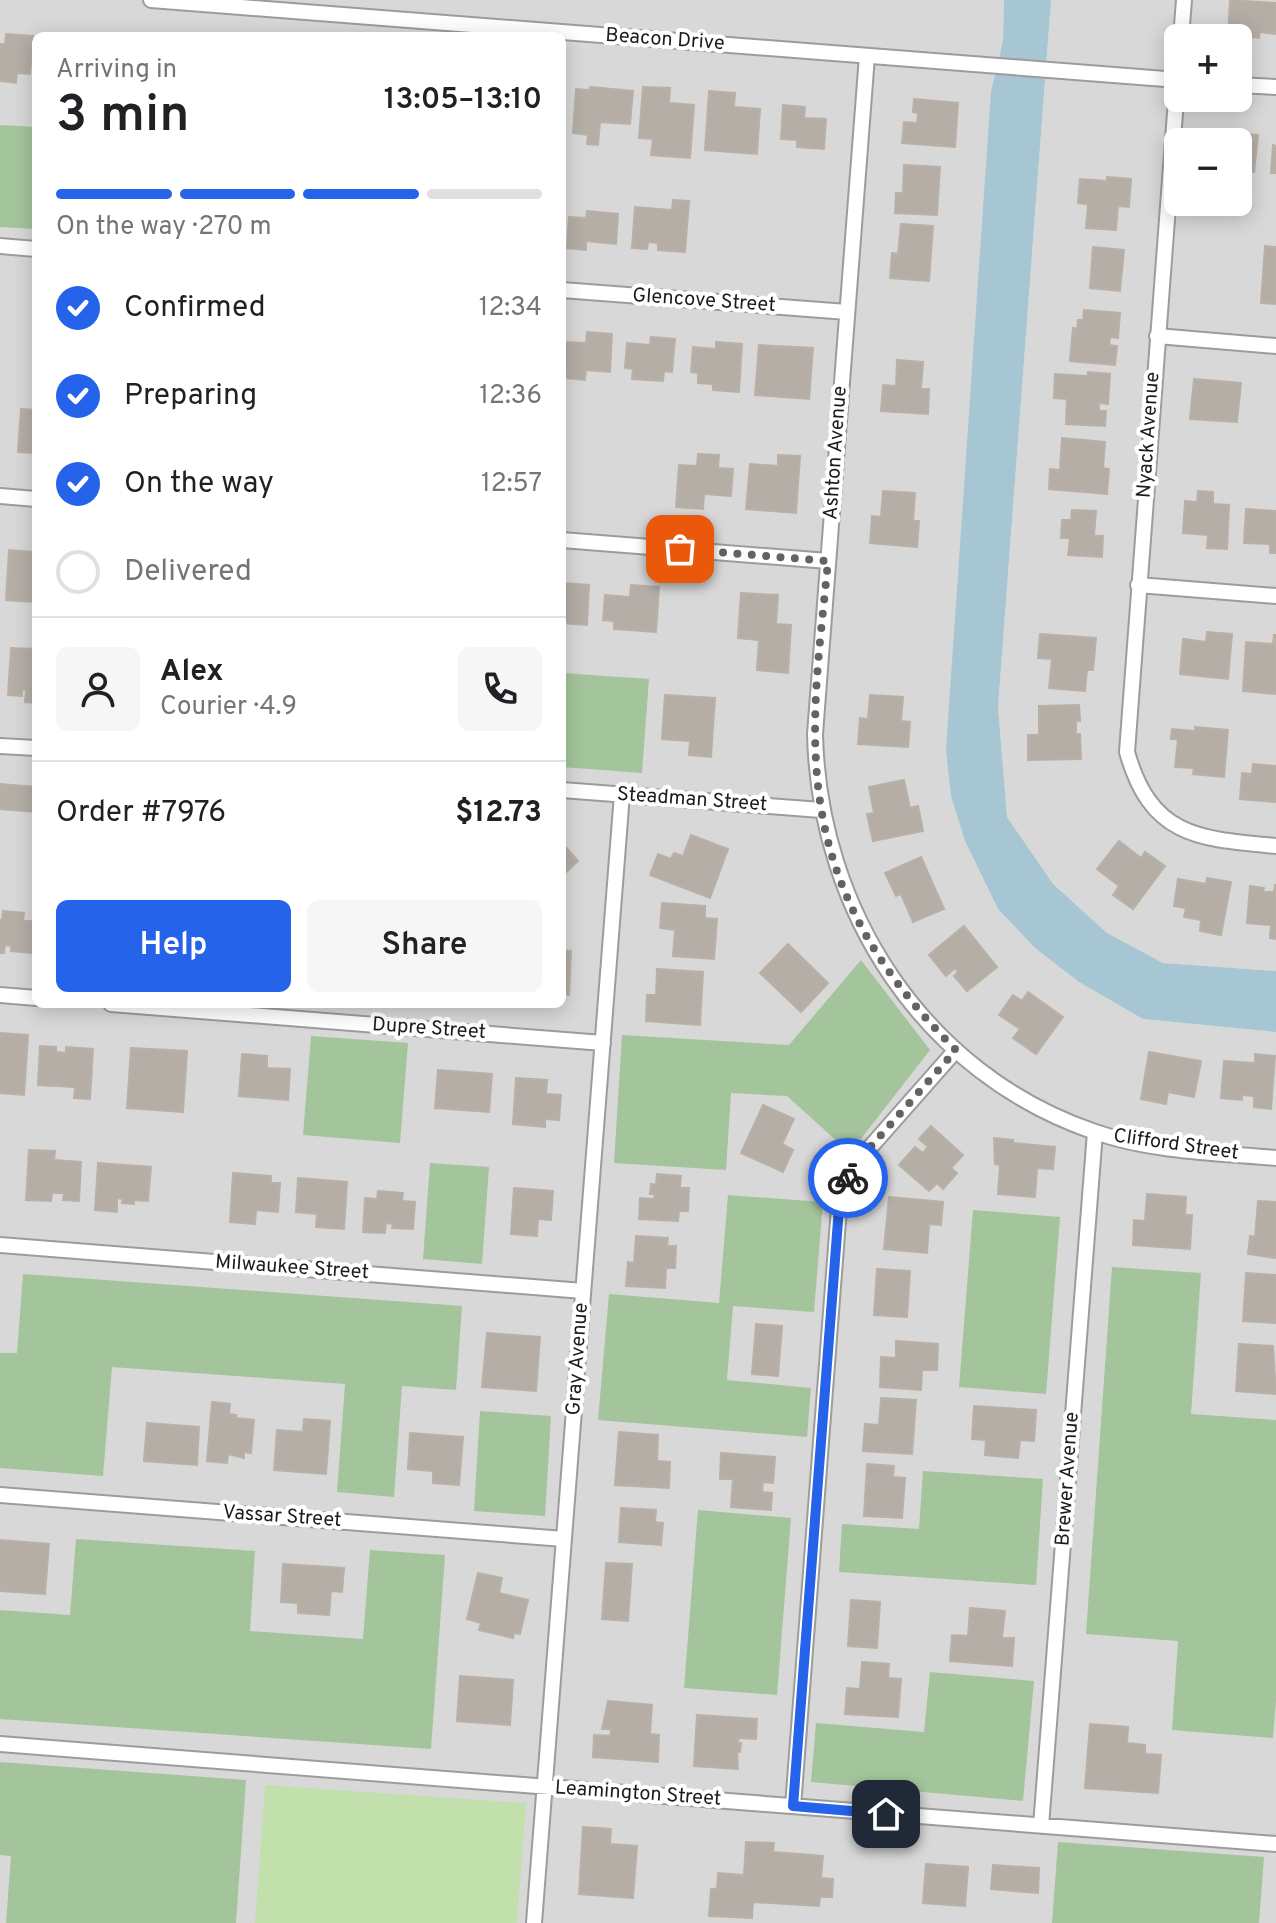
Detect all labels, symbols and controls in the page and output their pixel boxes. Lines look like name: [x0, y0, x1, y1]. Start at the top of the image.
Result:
street label: Beacon Drive: [605, 23, 725, 57]
map controls: [1164, 24, 1252, 216]
button: +: [1164, 24, 1252, 112]
text: Arriving in: [56, 54, 177, 87]
text: 13:05–13:10: [384, 82, 542, 119]
text: 3 min: [56, 84, 189, 150]
button: −: [1164, 128, 1252, 216]
text: On the way · 270 m: [56, 211, 271, 244]
street label: Glencove Street: [632, 283, 776, 319]
icon: check: [56, 286, 100, 330]
text: Confirmed: [124, 290, 266, 327]
text: 12:34: [479, 292, 542, 325]
street label: Nyack Avenue: [1132, 371, 1166, 499]
icon: check: [56, 374, 100, 418]
text: Preparing: [124, 378, 257, 415]
text: 12:36: [479, 380, 542, 413]
street label: Ashton Avenue: [818, 385, 854, 521]
icon: check: [56, 462, 100, 506]
text: On the way: [124, 466, 274, 503]
text: 12:57: [481, 468, 542, 501]
pin: [646, 515, 714, 583]
icon: bag: [658, 527, 702, 571]
text: Delivered: [124, 554, 252, 591]
button: person: [56, 647, 140, 731]
button: phone: [458, 647, 542, 731]
text: Alex: [160, 654, 224, 691]
text: Courier · 4.9: [160, 691, 297, 724]
street label: Steadman Street: [616, 782, 768, 818]
text: Order #7976: [56, 795, 226, 832]
text: $12.73: [455, 795, 542, 832]
button: Help: [56, 900, 291, 992]
button: Share: [307, 900, 542, 992]
street label: Dupre Street: [371, 1012, 487, 1046]
street label: Clifford Street: [1112, 1123, 1240, 1167]
courier: [808, 1138, 888, 1218]
icon: bike: [826, 1156, 870, 1200]
street label: Milwaukee Street: [214, 1250, 370, 1286]
street label: Gray Avenue: [561, 1302, 595, 1416]
street label: Brewer Avenue: [1050, 1411, 1086, 1547]
street label: Vassar Street: [222, 1500, 342, 1534]
street label: Leamington Street: [554, 1775, 722, 1813]
pin: [852, 1780, 920, 1848]
icon: home: [864, 1792, 908, 1836]

